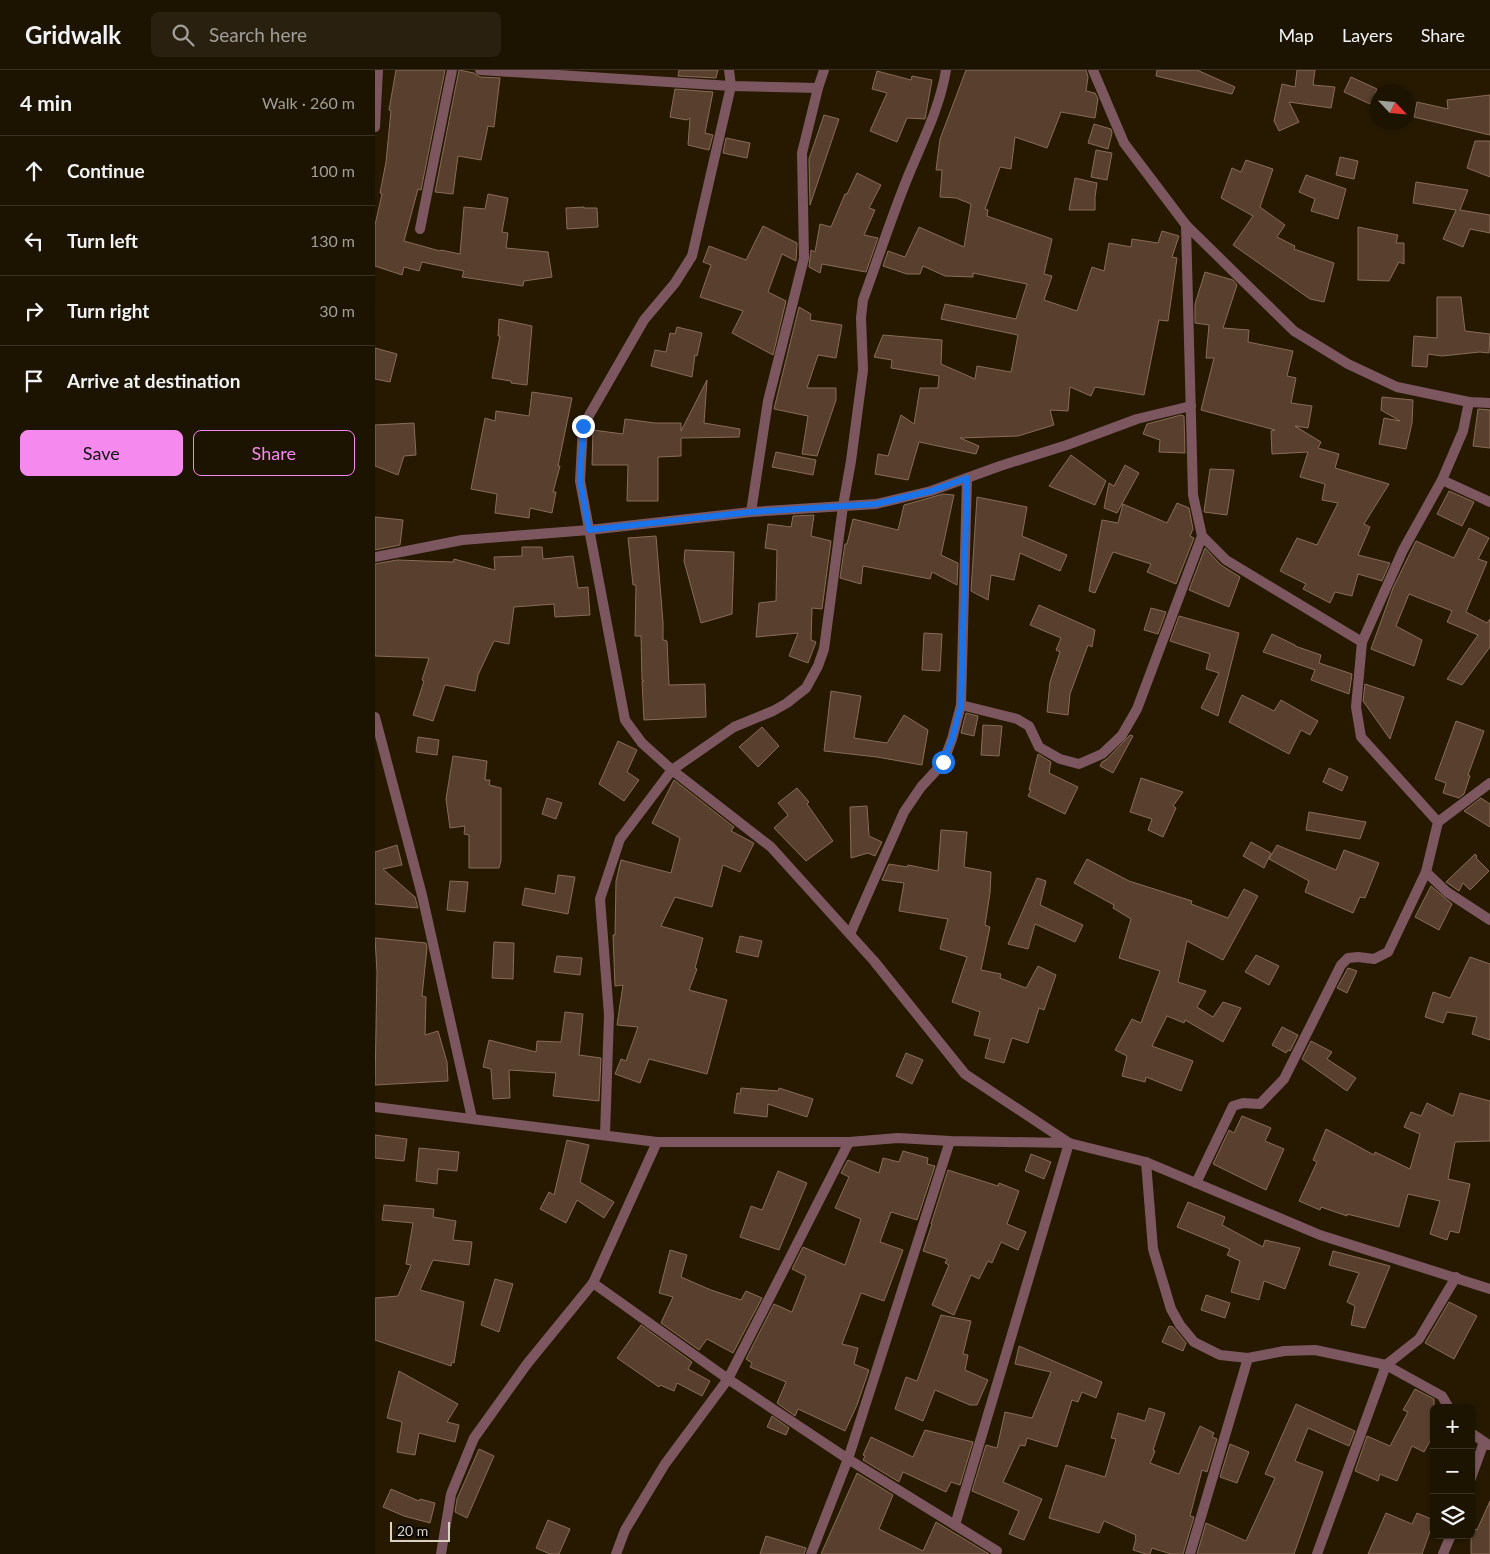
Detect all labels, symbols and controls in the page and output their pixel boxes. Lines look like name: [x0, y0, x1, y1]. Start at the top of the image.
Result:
search box: [151, 12, 501, 57]
text: Gridwalk: [25, 20, 121, 49]
icon: search: [169, 21, 197, 49]
text: Search here: [209, 23, 307, 46]
text: Map: [1278, 24, 1314, 46]
text: Layers: [1342, 24, 1393, 46]
text: Share: [1421, 24, 1465, 46]
north arrow: [1370, 85, 1415, 130]
text: 4 min: [20, 90, 72, 115]
text: Walk · 260 m: [262, 93, 355, 112]
icon: ahead: [20, 157, 48, 185]
text: Continue: [67, 159, 145, 182]
text: 100 m: [310, 161, 355, 180]
icon: left: [20, 227, 48, 255]
text: Turn left: [67, 229, 138, 252]
text: 130 m: [310, 231, 355, 250]
icon: right: [20, 297, 48, 325]
text: Turn right: [67, 299, 149, 322]
text: 30 m: [319, 301, 355, 320]
icon: arrive: [20, 367, 48, 395]
text: Arrive at destination: [67, 369, 240, 392]
route end: [572, 415, 595, 438]
button: Save: [20, 430, 183, 476]
button: Share: [193, 430, 355, 476]
route start: [932, 751, 955, 774]
map controls: [1430, 1404, 1475, 1539]
button: +: [1430, 1404, 1475, 1449]
button: −: [1430, 1449, 1475, 1494]
button: layers: [1430, 1494, 1475, 1539]
scale bar: [390, 1519, 450, 1542]
text: 20 m: [397, 1522, 428, 1539]

